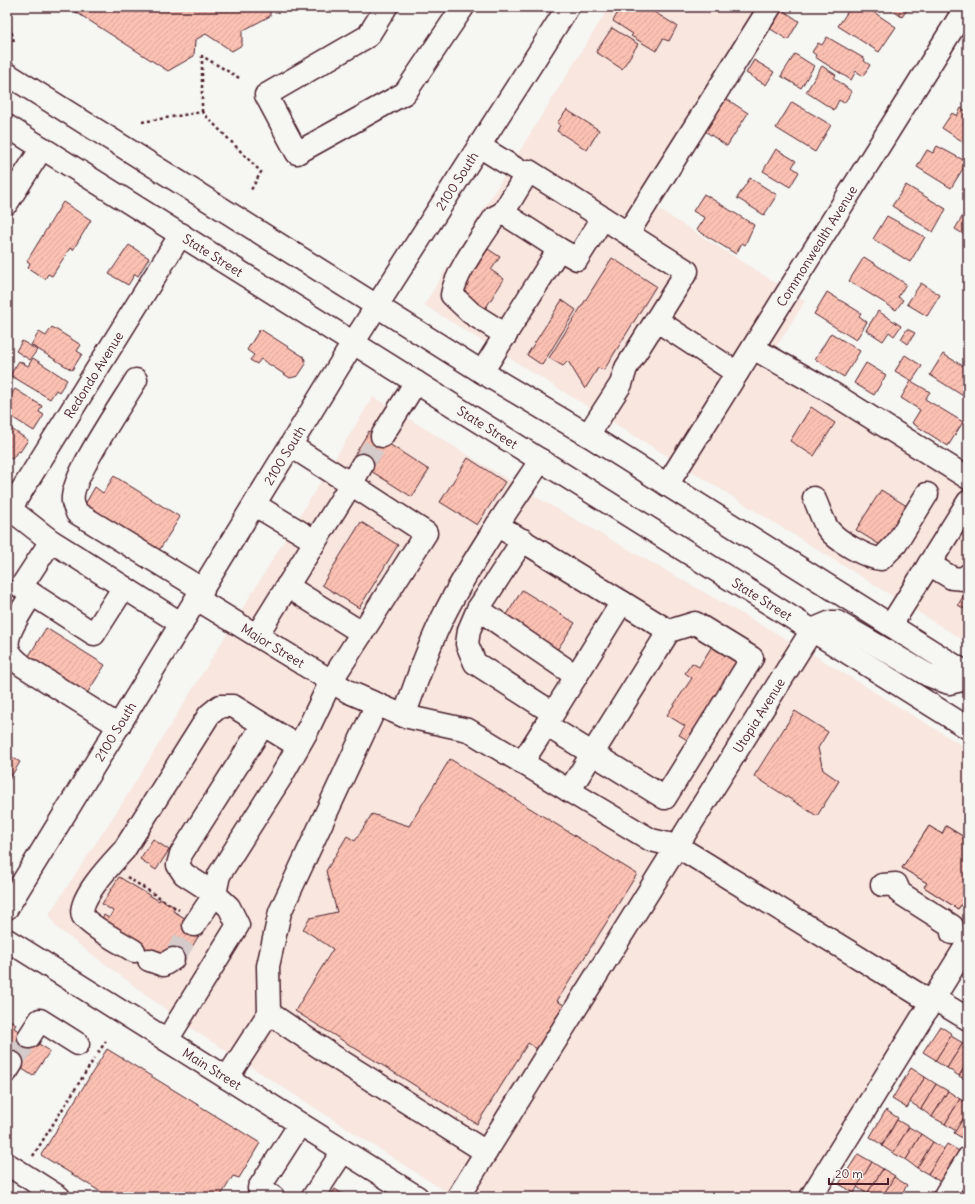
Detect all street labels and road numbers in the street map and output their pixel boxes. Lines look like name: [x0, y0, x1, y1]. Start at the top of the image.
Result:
street label: 2100 South: [432, 148, 482, 213]
street label: Commonwealth Avenue: [772, 182, 861, 310]
street label: State Street: [180, 230, 247, 281]
street label: Redondo Avenue: [60, 328, 127, 421]
street label: State Street: [454, 402, 521, 453]
street label: 2100 South: [260, 422, 309, 488]
street label: State Street: [729, 574, 796, 625]
street label: Major Street: [238, 620, 308, 672]
street label: Utopia Avenue: [729, 675, 789, 756]
street label: 2100 South: [90, 698, 140, 764]
street label: Main Street: [179, 1044, 245, 1094]

